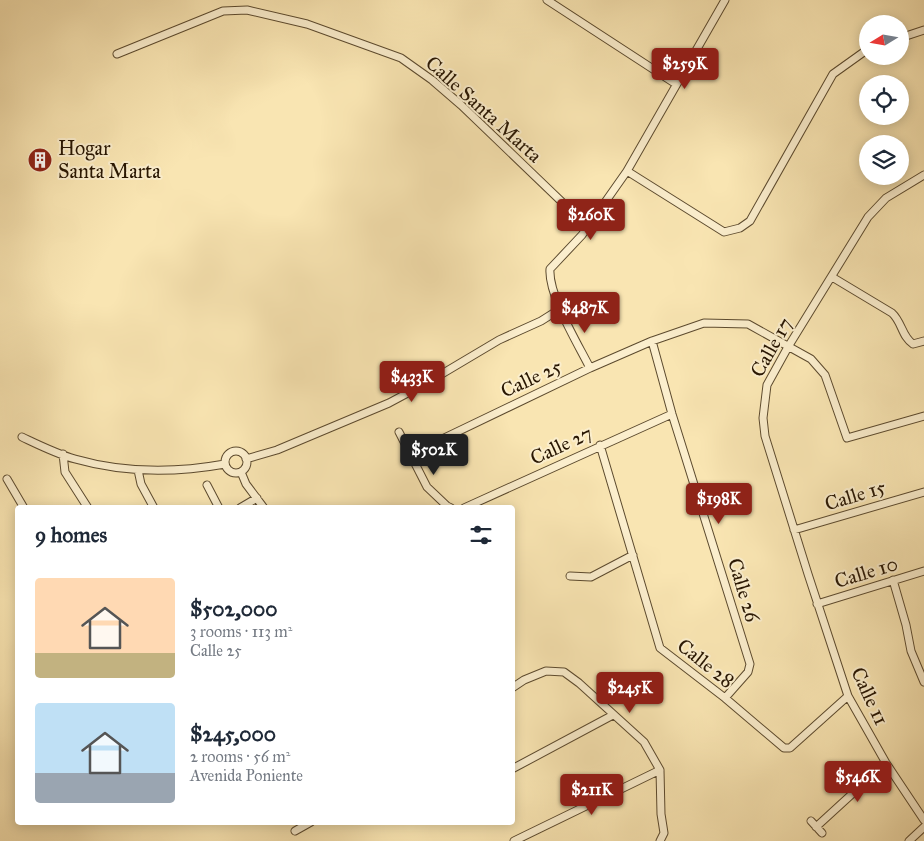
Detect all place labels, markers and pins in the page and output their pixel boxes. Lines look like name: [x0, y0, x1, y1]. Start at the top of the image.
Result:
pin: $259K: [650, 48, 720, 90]
place label: Hogar Santa Marta: [58, 136, 161, 183]
building icon: Hogar Santa Marta: [27, 147, 53, 173]
pin: $260K: [556, 198, 626, 241]
pin: $487K: [550, 292, 620, 334]
pin: $433K: [377, 360, 447, 403]
pin: $502K: [399, 434, 469, 476]
pin: $198K: [684, 482, 754, 525]
pin: $245K: [595, 672, 665, 714]
pin: $546K: [823, 760, 893, 803]
pin: $211K: [557, 774, 627, 816]

